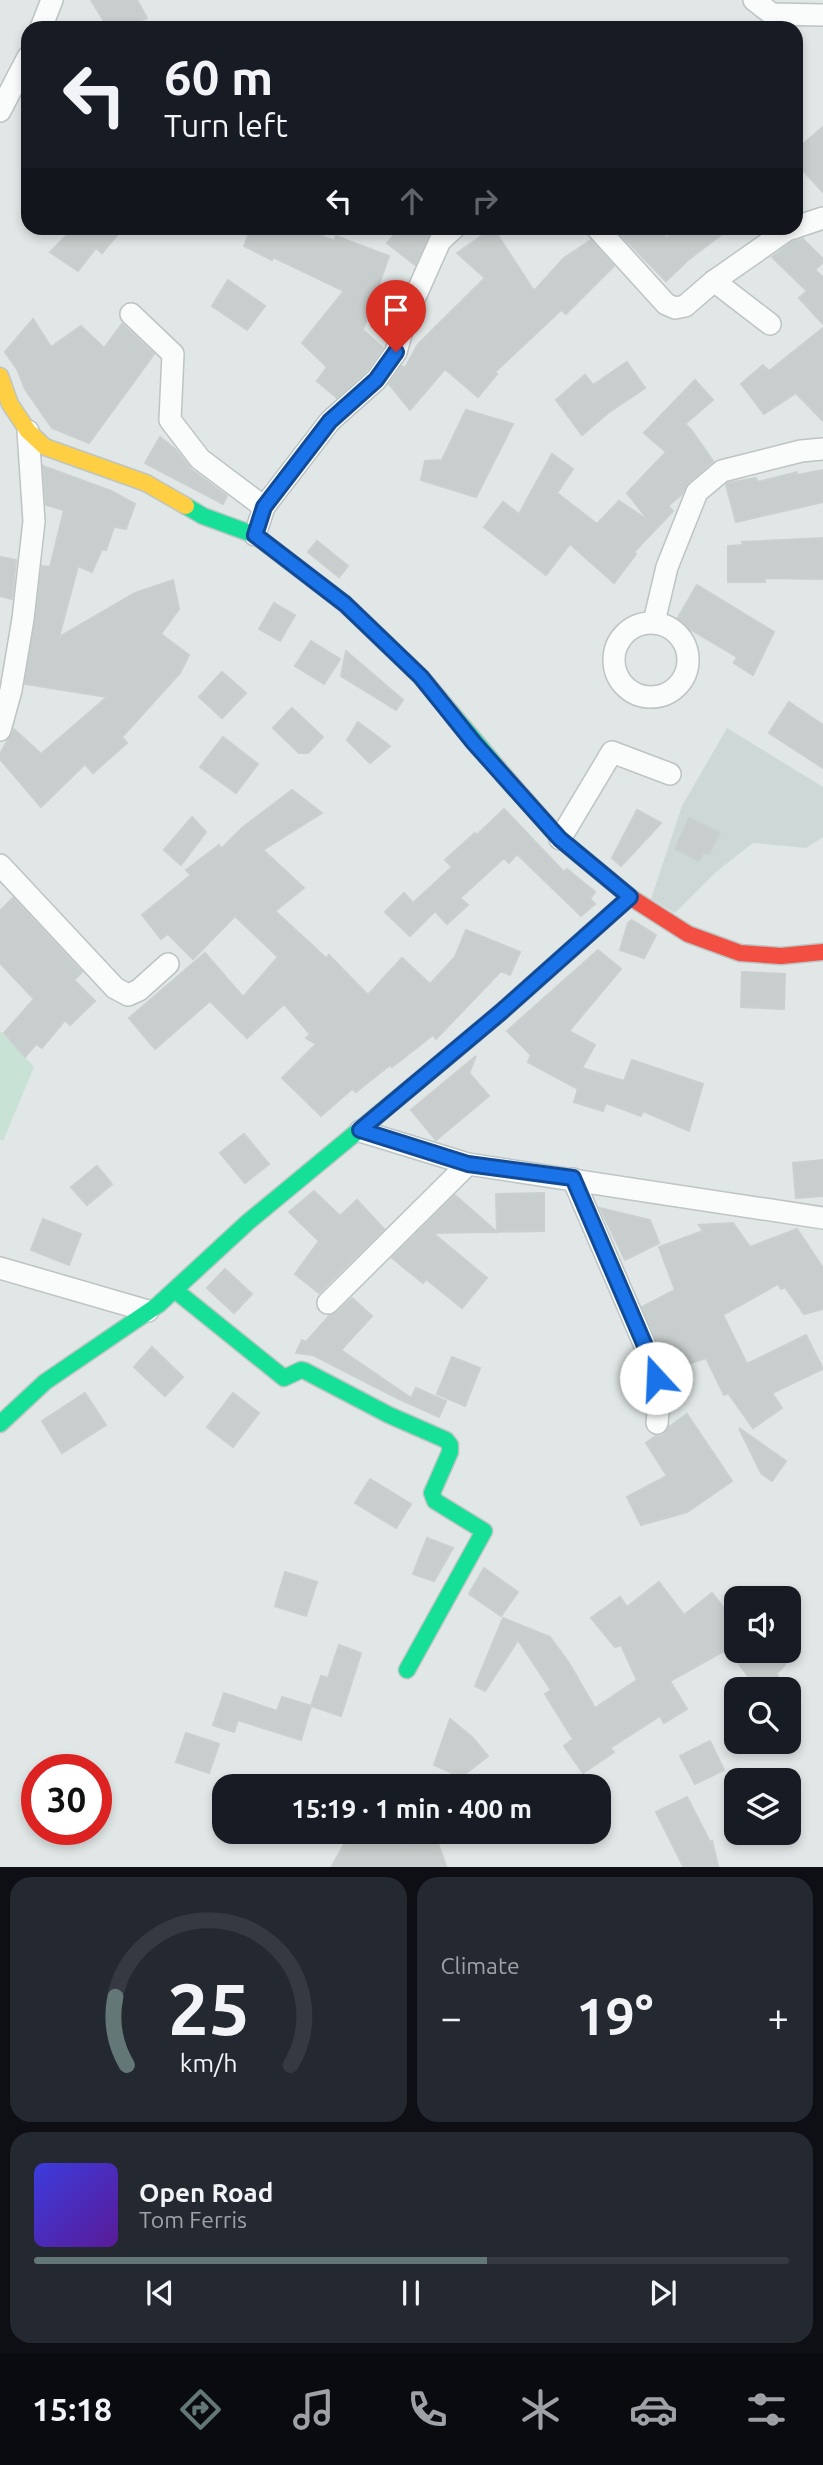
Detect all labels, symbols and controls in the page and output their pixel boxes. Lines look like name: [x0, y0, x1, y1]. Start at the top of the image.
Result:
icon: left: [49, 49, 140, 140]
text: 60 m: [164, 49, 273, 104]
text: Turn left: [164, 107, 288, 143]
icon: left: [320, 182, 358, 220]
icon: ahead: [393, 182, 431, 220]
icon: right: [466, 182, 504, 220]
pin: [366, 280, 426, 352]
icon: arrive: [377, 291, 415, 329]
position arrow: [619, 1341, 693, 1415]
map controls: [724, 1586, 801, 1845]
button: sound: [724, 1586, 801, 1663]
button: search: [724, 1677, 801, 1754]
speed limit sign: 30: [21, 1754, 112, 1845]
button: layers: [724, 1768, 801, 1845]
text: 15:19 · 1 min · 400 m: [291, 1794, 532, 1823]
text: Climate: [441, 1953, 520, 1978]
text: 25: [167, 1968, 249, 2050]
text: 19°: [576, 1987, 653, 2045]
text: −: [441, 1996, 462, 2038]
text: +: [768, 1996, 789, 2038]
text: km/h: [179, 2049, 237, 2077]
text: Open Road: [139, 2178, 273, 2207]
text: Tom Ferris: [139, 2207, 247, 2232]
icon: previous: [141, 2274, 179, 2312]
icon: pause: [392, 2274, 430, 2312]
icon: next: [644, 2274, 682, 2312]
icon: directions: [176, 2385, 225, 2434]
icon: music: [289, 2385, 338, 2434]
icon: phone: [403, 2385, 452, 2434]
icon: climate: [516, 2385, 565, 2434]
icon: car: [629, 2385, 678, 2434]
icon: filters: [742, 2385, 791, 2434]
text: 15:18: [32, 2391, 112, 2427]

